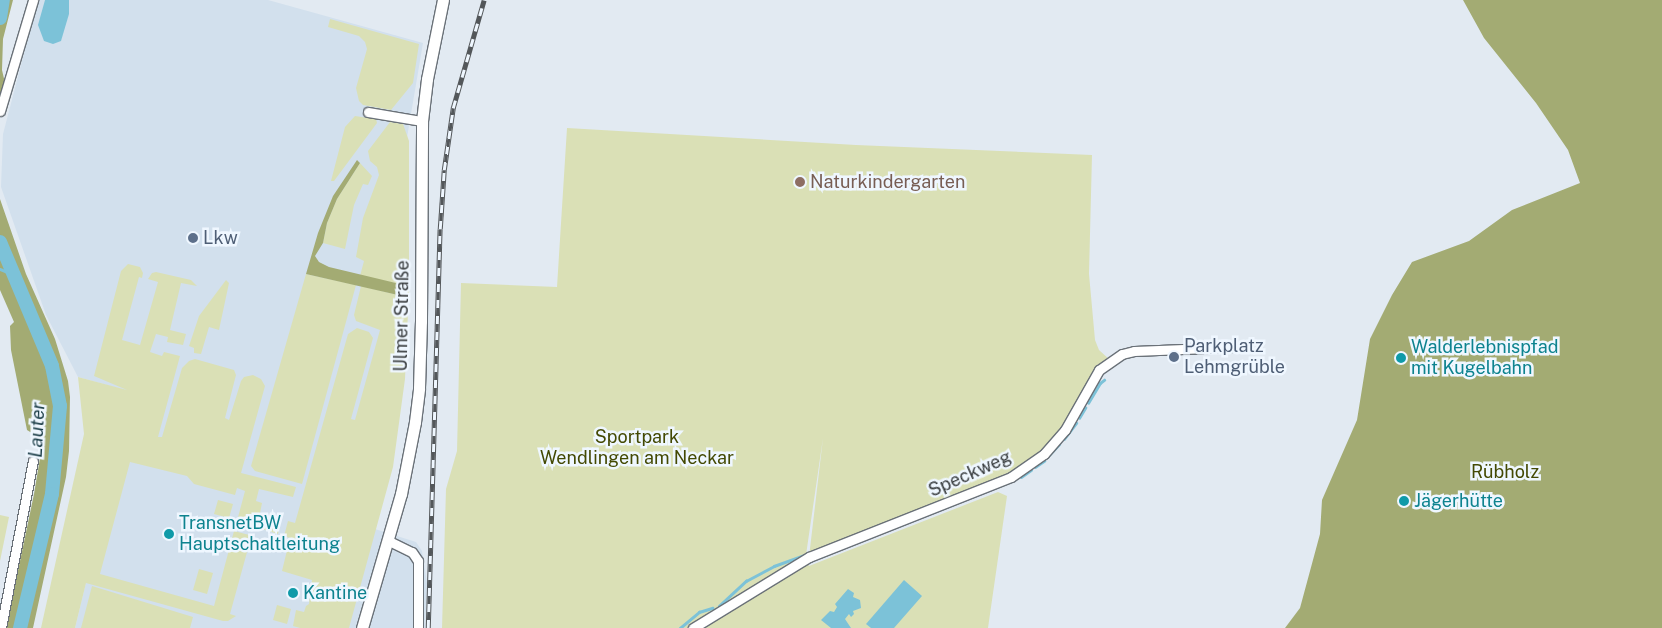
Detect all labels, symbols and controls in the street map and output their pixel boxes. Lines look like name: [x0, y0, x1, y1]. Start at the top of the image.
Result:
place label: Naturkindergarten: [810, 171, 965, 193]
marker: Naturkindergarten: [794, 176, 806, 188]
place label: Lkw: [203, 227, 238, 249]
marker: Lkw: [187, 232, 199, 244]
street label: Ulmer Straße: [390, 260, 414, 372]
place label: Parkplatz Lehmgrüble: [1184, 336, 1285, 378]
place label: Walderlebnispfad mit Kugelbahn: [1411, 337, 1558, 379]
marker: Parkplatz Lehmgrüble: [1168, 351, 1180, 363]
marker: Walderlebnispfad mit Kugelbahn: [1395, 352, 1407, 364]
water label: Lauter: [24, 402, 50, 458]
park label: Sportpark Wendlingen am Neckar: [540, 427, 734, 469]
street label: Speckweg: [925, 446, 1015, 502]
park label: Rübholz: [1471, 461, 1539, 483]
place label: Jägerhütte: [1414, 490, 1503, 512]
marker: Jägerhütte: [1398, 495, 1410, 507]
place label: TransnetBW Hauptschaltleitung: [179, 513, 340, 556]
marker: TransnetBW Hauptschaltleitung: [163, 528, 175, 540]
place label: Kantine: [303, 582, 367, 604]
marker: Kantine: [287, 587, 299, 599]

